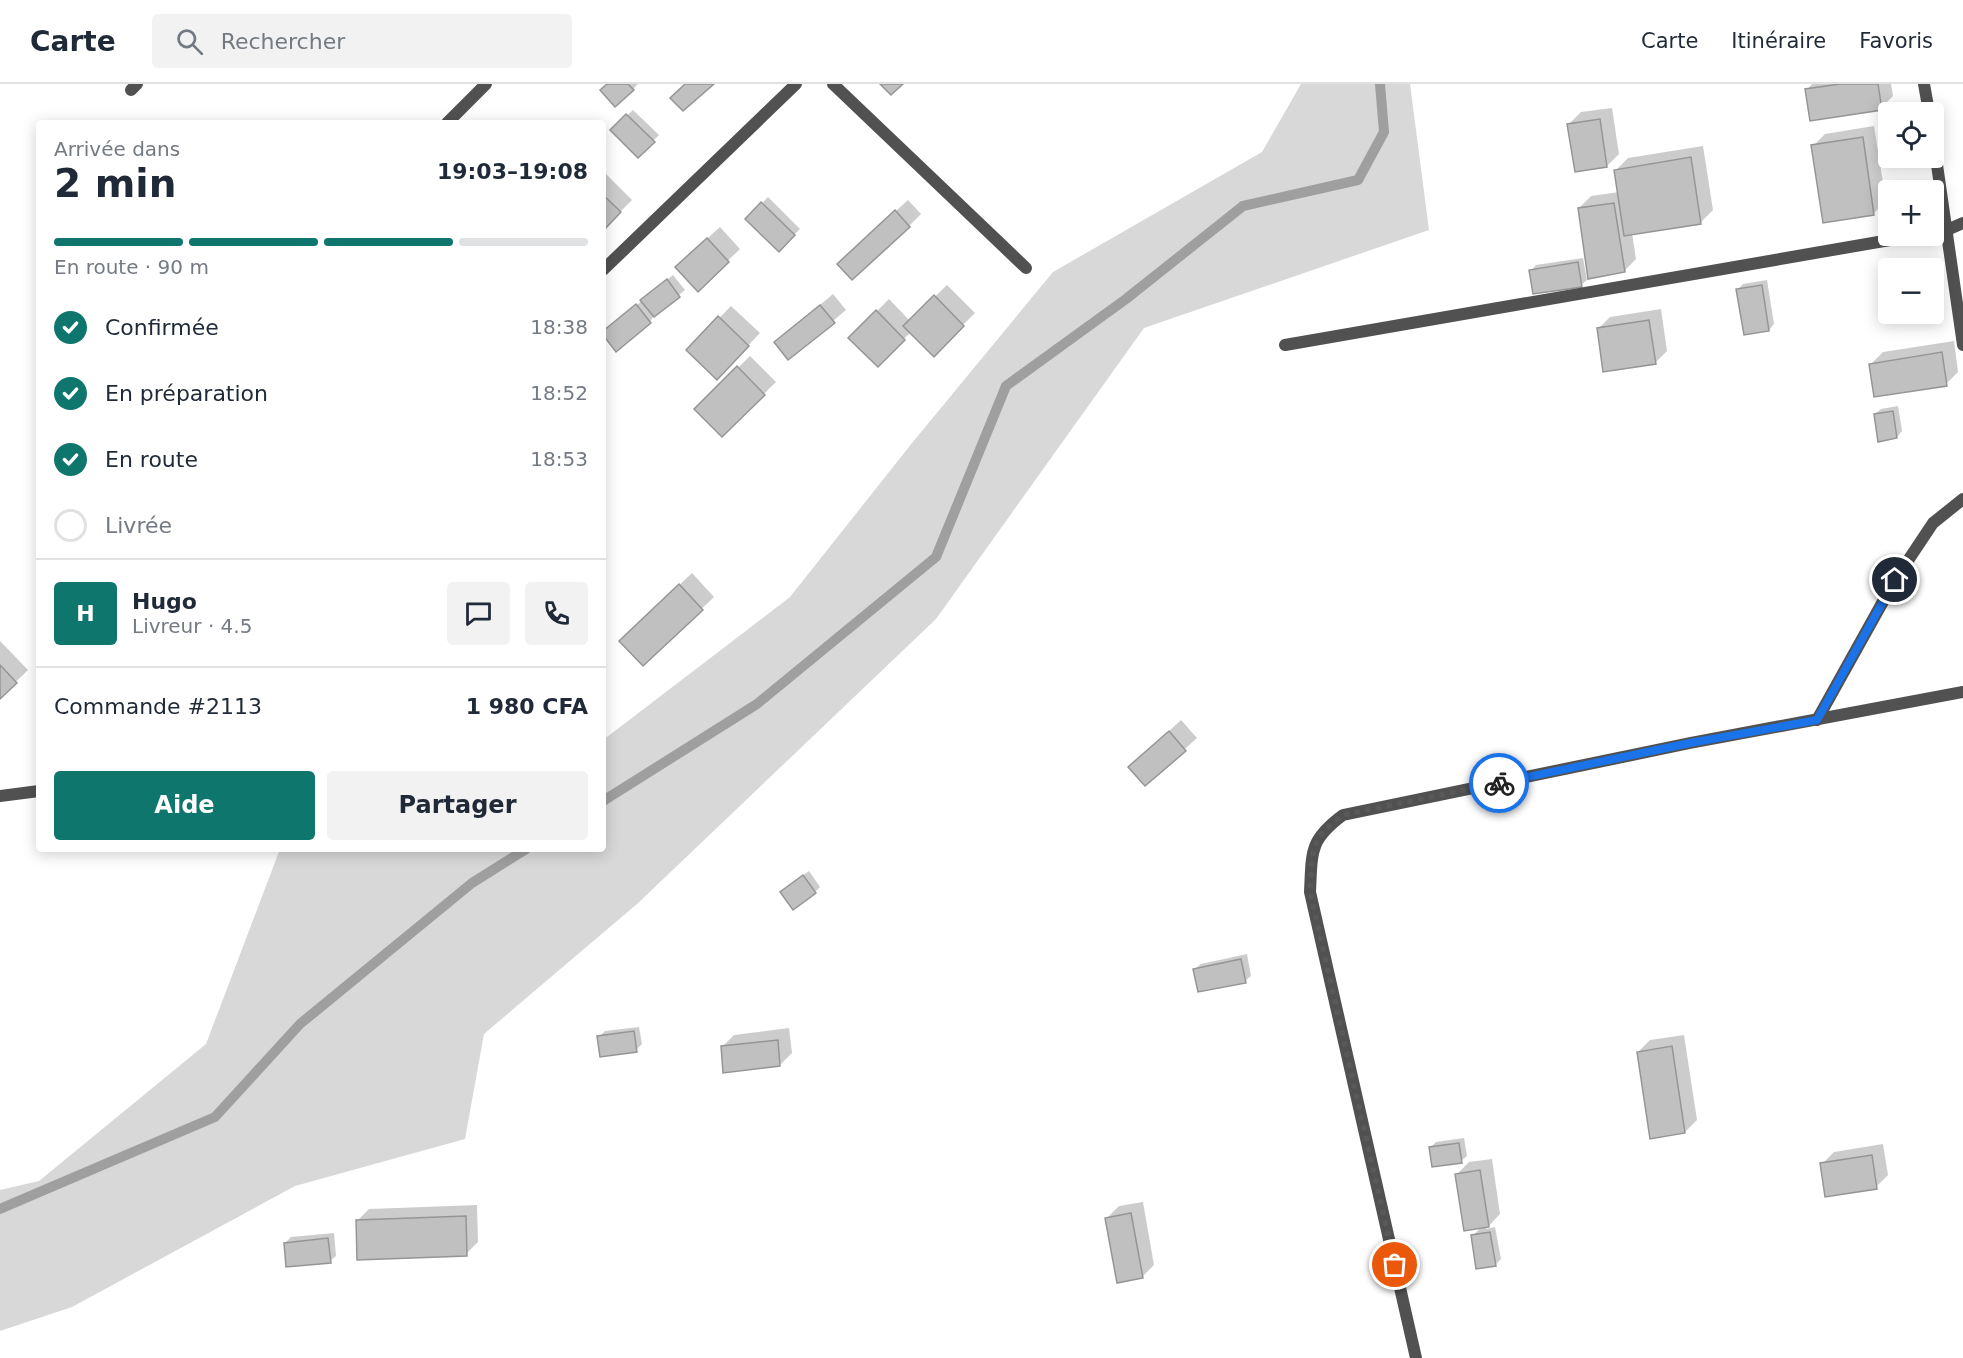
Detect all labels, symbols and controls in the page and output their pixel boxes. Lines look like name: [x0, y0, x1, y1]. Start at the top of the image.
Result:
search box: [152, 14, 572, 68]
text: Carte: [30, 25, 116, 58]
icon: search: [173, 25, 206, 58]
text: Rechercher: [221, 29, 345, 54]
text: Carte: [1641, 29, 1698, 53]
text: Itinéraire: [1731, 29, 1826, 53]
text: Favoris: [1859, 29, 1933, 53]
map controls: [1878, 102, 1944, 324]
button: locate: [1878, 102, 1944, 168]
text: Arrivée dans: [54, 137, 180, 161]
text: 19:03–19:08: [437, 159, 588, 184]
text: 2 min: [54, 161, 176, 206]
button: +: [1878, 180, 1944, 246]
text: En route · 90 m: [54, 255, 209, 279]
button: −: [1878, 258, 1944, 324]
icon: check: [54, 311, 87, 344]
text: Confirmée: [105, 315, 219, 340]
text: 18:38: [530, 315, 588, 339]
icon: check: [54, 377, 87, 410]
text: En préparation: [105, 381, 268, 406]
text: 18:52: [530, 381, 588, 405]
icon: check: [54, 443, 87, 476]
text: En route: [105, 447, 198, 472]
text: 18:53: [530, 447, 588, 471]
text: Livrée: [105, 513, 172, 538]
pin: [1869, 554, 1920, 605]
icon: home: [1878, 563, 1911, 596]
button: chat: [447, 582, 510, 645]
button: phone: [525, 582, 588, 645]
text: Hugo: [132, 589, 197, 614]
text: H: [76, 601, 95, 626]
text: Livreur · 4.5: [132, 614, 252, 638]
text: Commande #2113: [54, 694, 262, 719]
text: 1 980 CFA: [466, 694, 588, 719]
courier: [1469, 753, 1529, 813]
icon: bike: [1483, 767, 1516, 800]
button: Aide: [54, 771, 315, 840]
button: Partager: [327, 771, 588, 840]
pin: [1369, 1239, 1420, 1290]
icon: bag: [1378, 1248, 1411, 1281]

